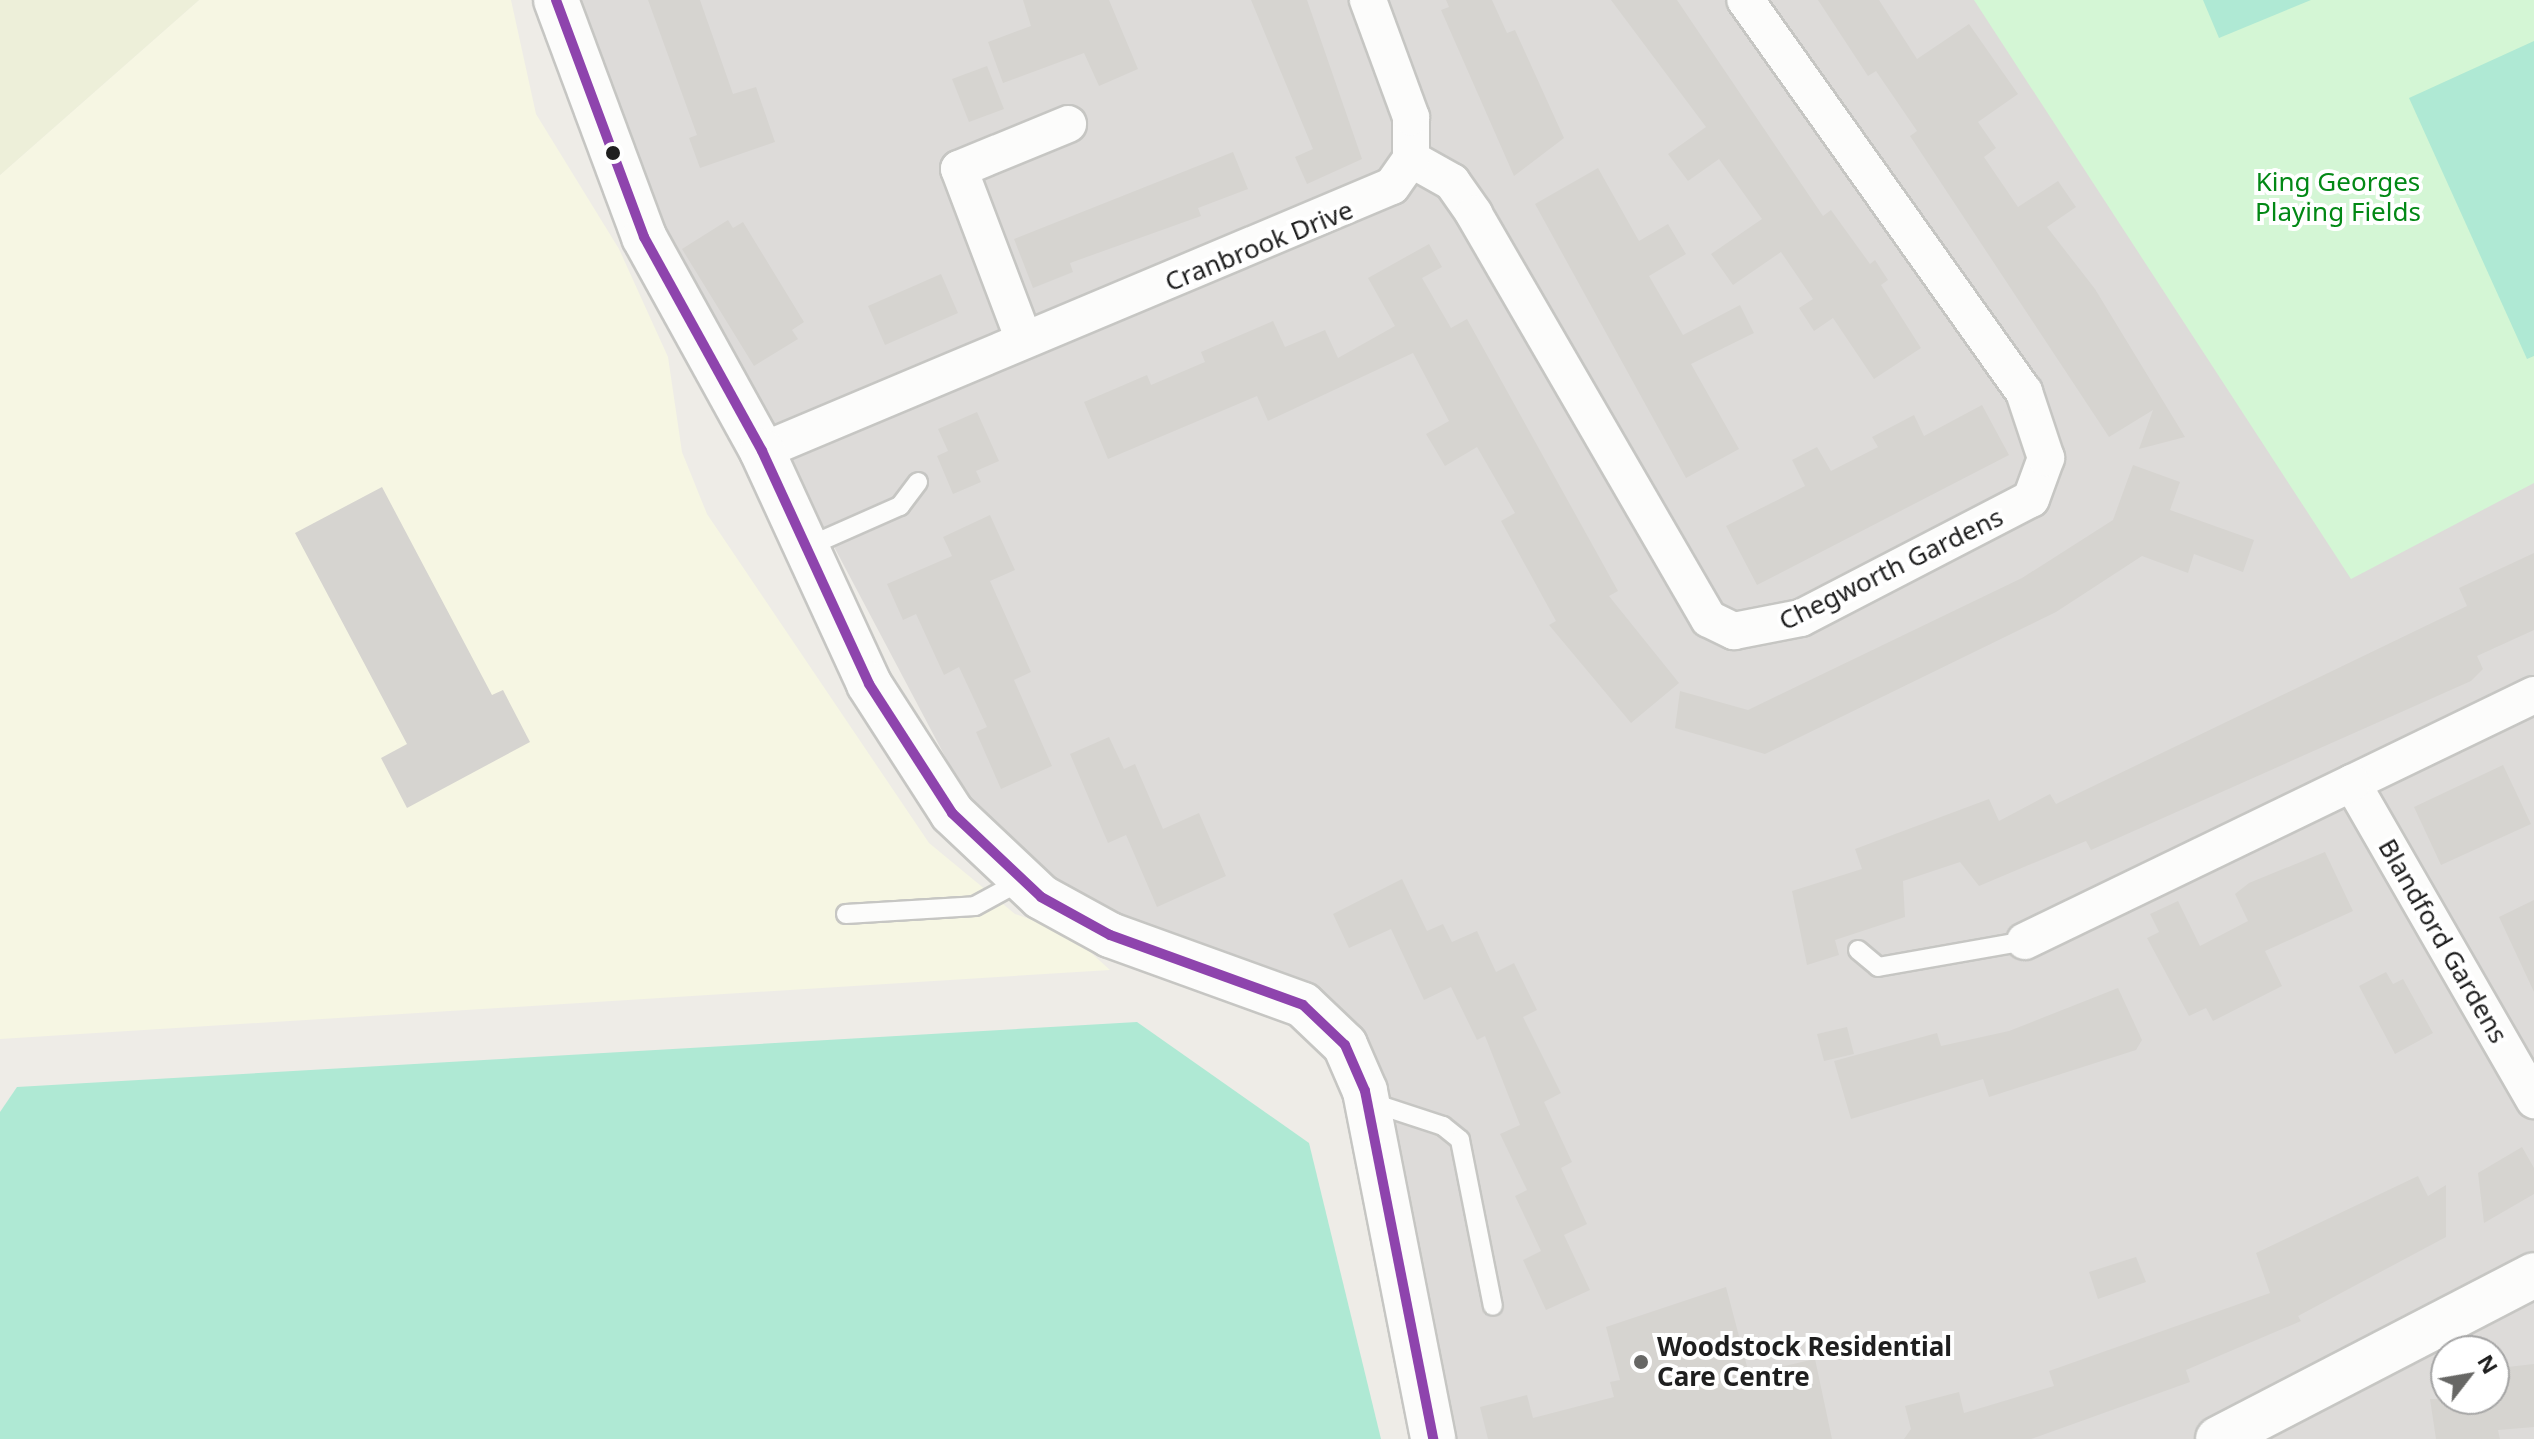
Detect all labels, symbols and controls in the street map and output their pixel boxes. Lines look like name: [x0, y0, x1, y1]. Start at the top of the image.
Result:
unlabelled marker: [605, 145, 621, 161]
park label: King Georges Playing Fields: [2255, 166, 2421, 228]
street label: Cranbrook Drive: [1160, 194, 1358, 298]
street label: Chegworth Gardens: [1774, 501, 2008, 637]
street label: Blandford Gardens: [2372, 833, 2514, 1049]
place label: Woodstock Residential Care Centre: [1657, 1331, 1952, 1392]
north arrow: [2430, 1335, 2510, 1415]
text: N: [2471, 1348, 2506, 1379]
marker: Woodstock Residential Care Centre: [1632, 1353, 1650, 1371]

